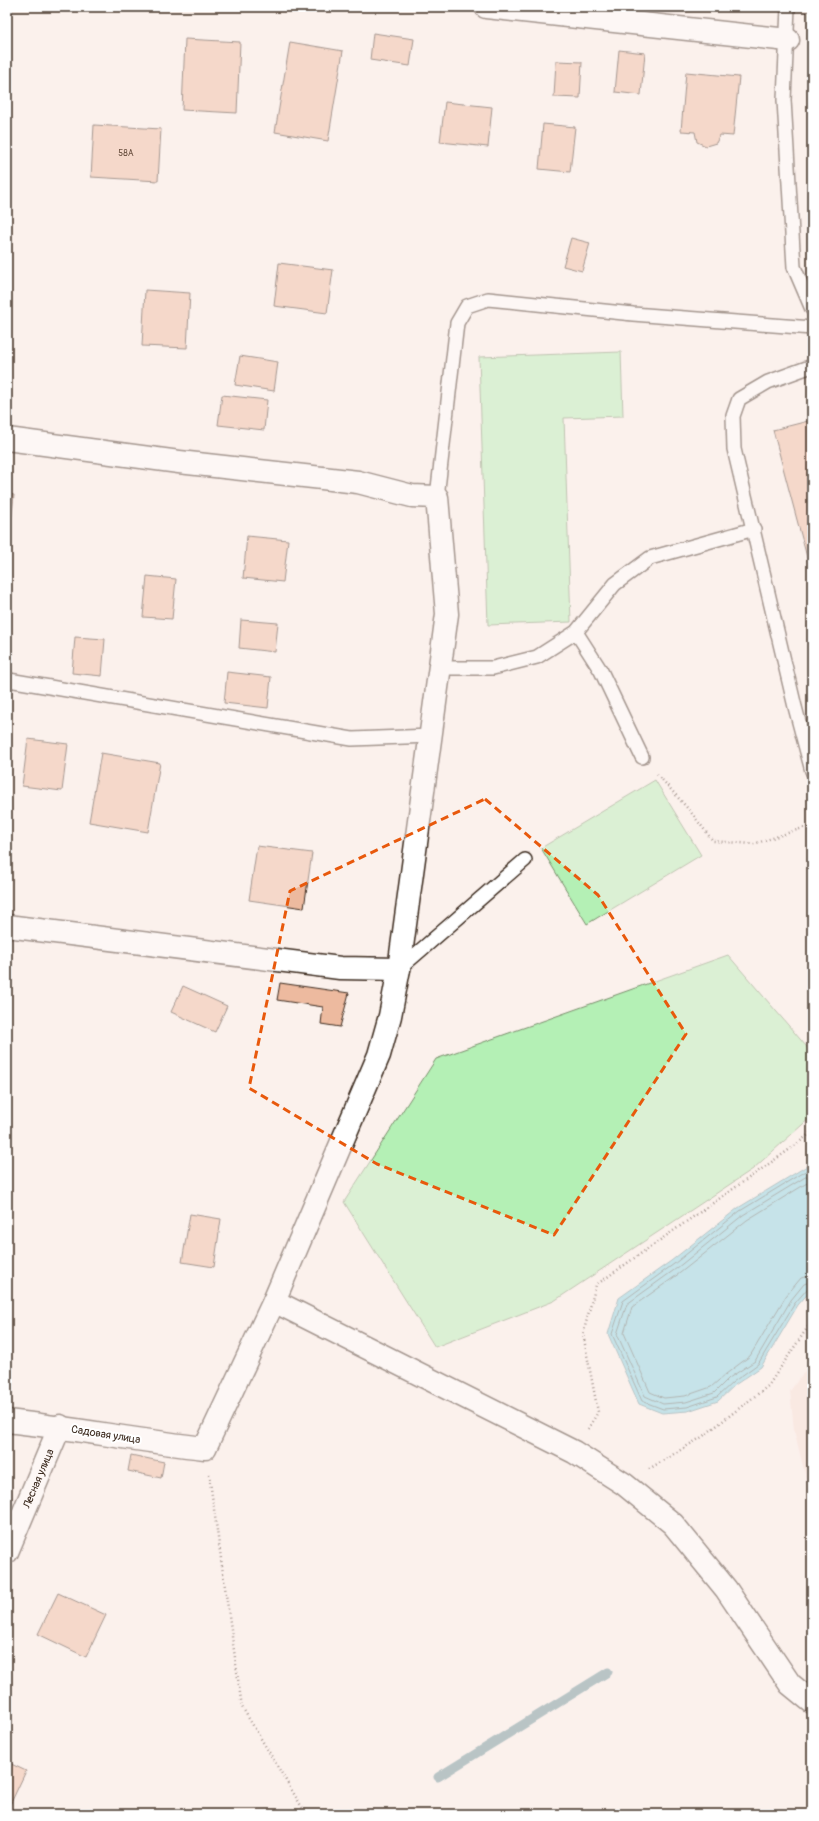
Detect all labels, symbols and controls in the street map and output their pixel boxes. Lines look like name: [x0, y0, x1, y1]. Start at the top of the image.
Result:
house number: 58А: [118, 148, 134, 159]
street label: Садовая улица: [70, 1423, 141, 1446]
street label: Лесная улица: [20, 1447, 57, 1511]

